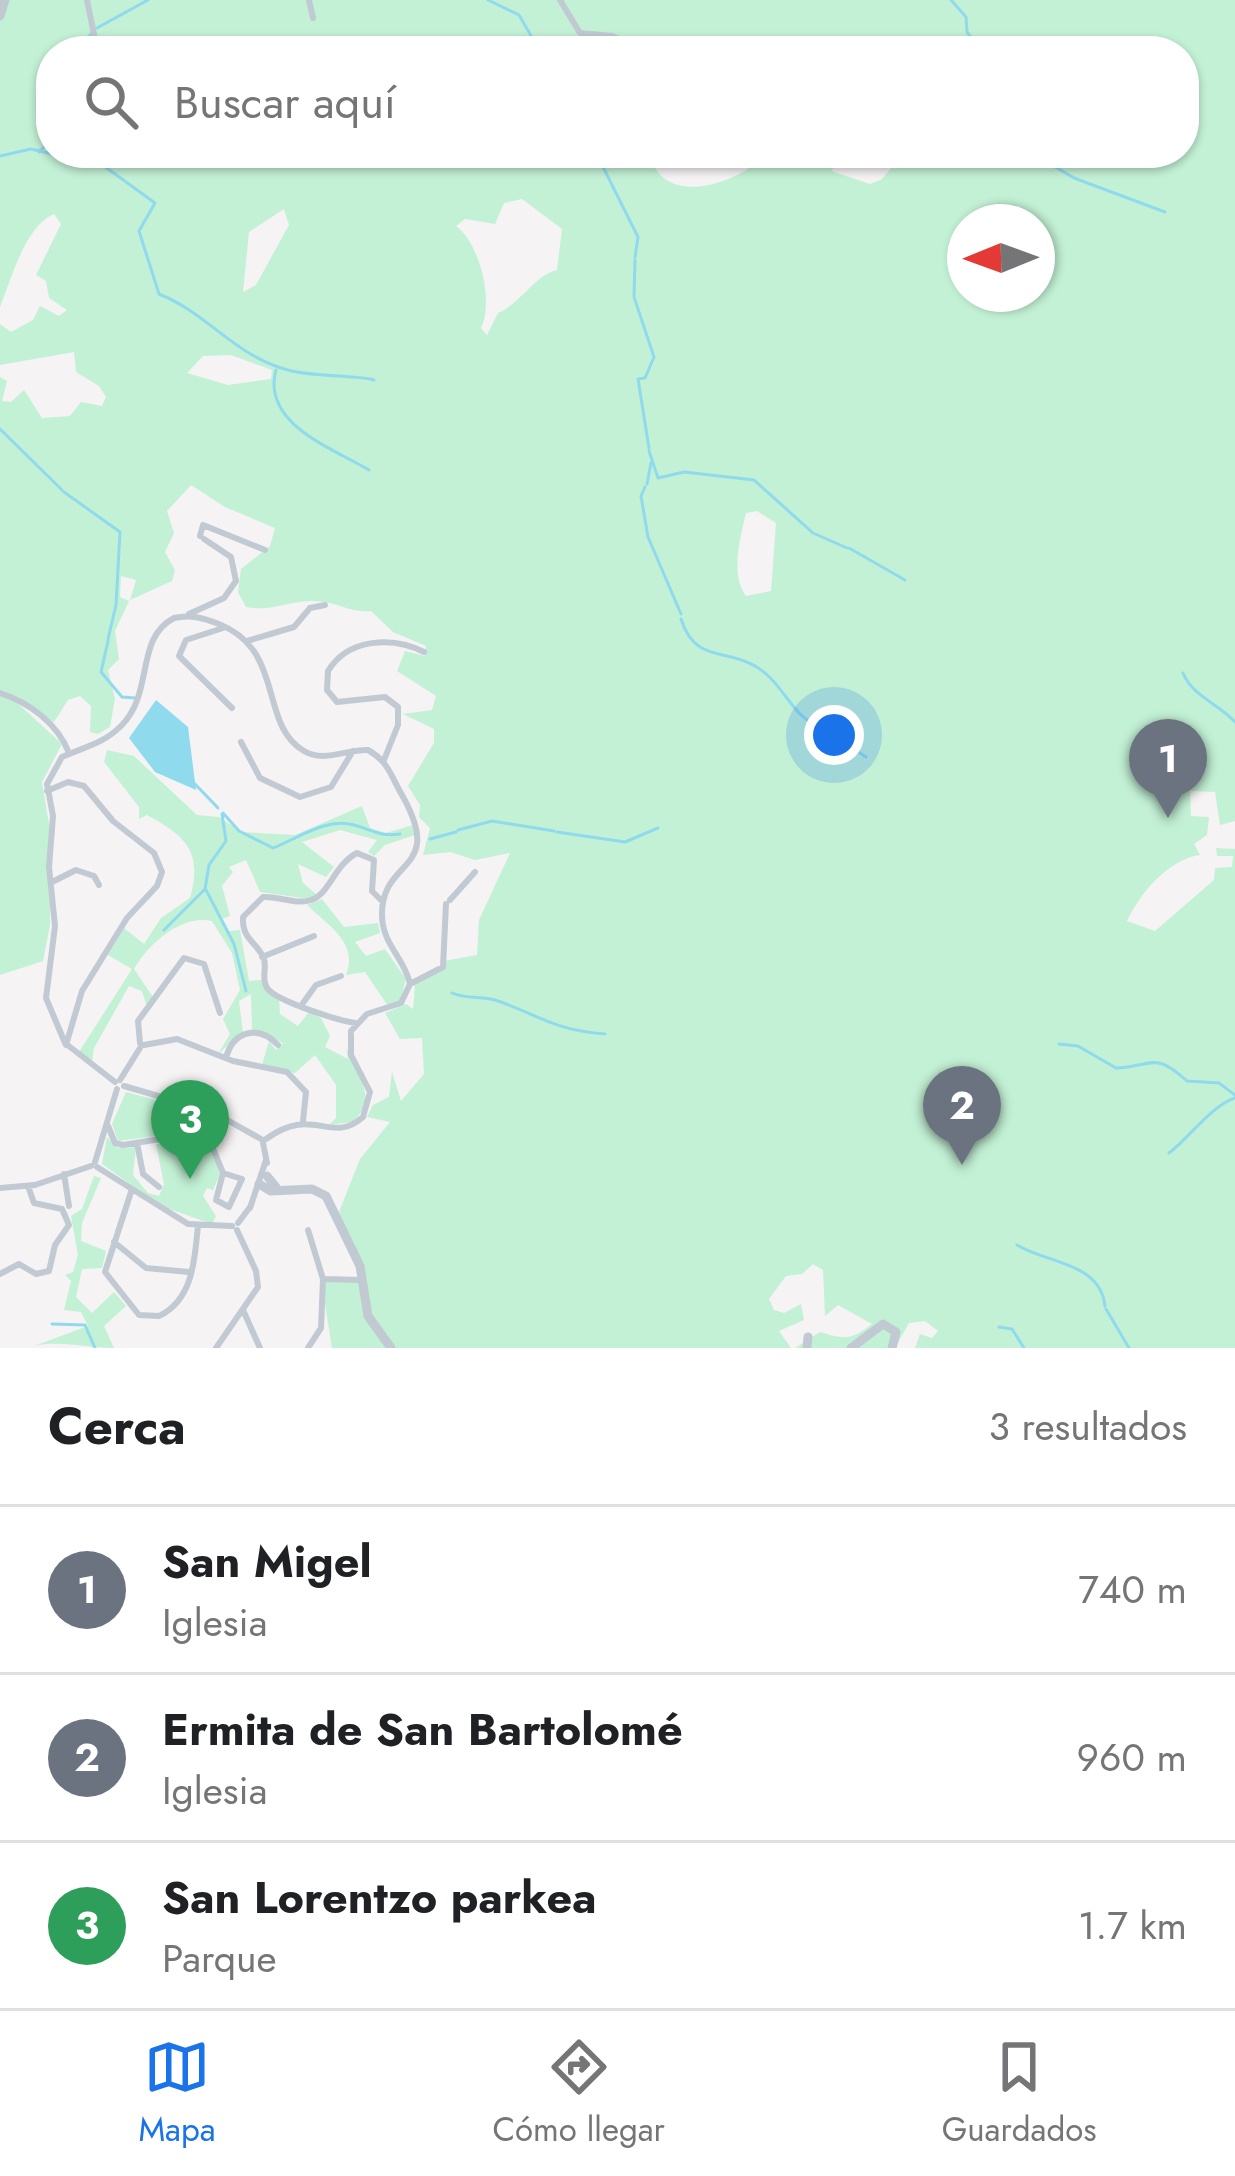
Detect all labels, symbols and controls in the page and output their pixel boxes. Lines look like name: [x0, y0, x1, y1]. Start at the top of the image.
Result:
search box: [36, 36, 1199, 168]
icon: search: [78, 69, 144, 135]
text: Buscar aquí: [174, 70, 396, 135]
north arrow: [947, 204, 1055, 312]
your location: [804, 705, 864, 765]
pin: 1: [1129, 719, 1207, 818]
pin: 2: [923, 1066, 1001, 1165]
pin: 3: [151, 1080, 229, 1179]
text: Cerca: [48, 1389, 186, 1463]
text: 3 resultados: [989, 1398, 1187, 1455]
text: San Migel: [162, 1529, 372, 1594]
text: 1: [77, 1561, 97, 1618]
text: 740 m: [1078, 1561, 1187, 1618]
text: Iglesia: [162, 1594, 267, 1651]
text: Ermita de San Bartolomé: [162, 1697, 683, 1762]
text: 2: [74, 1729, 100, 1786]
text: 960 m: [1077, 1729, 1187, 1786]
text: Iglesia: [162, 1762, 267, 1819]
text: San Lorentzo parkea: [162, 1865, 597, 1930]
text: 3: [75, 1897, 99, 1954]
text: 1.7 km: [1078, 1897, 1187, 1954]
text: Parque: [162, 1930, 277, 1987]
tab: Mapa: [138, 2034, 216, 2153]
tab: Cómo llegar: [492, 2034, 665, 2153]
tab: Guardados: [942, 2034, 1097, 2153]

